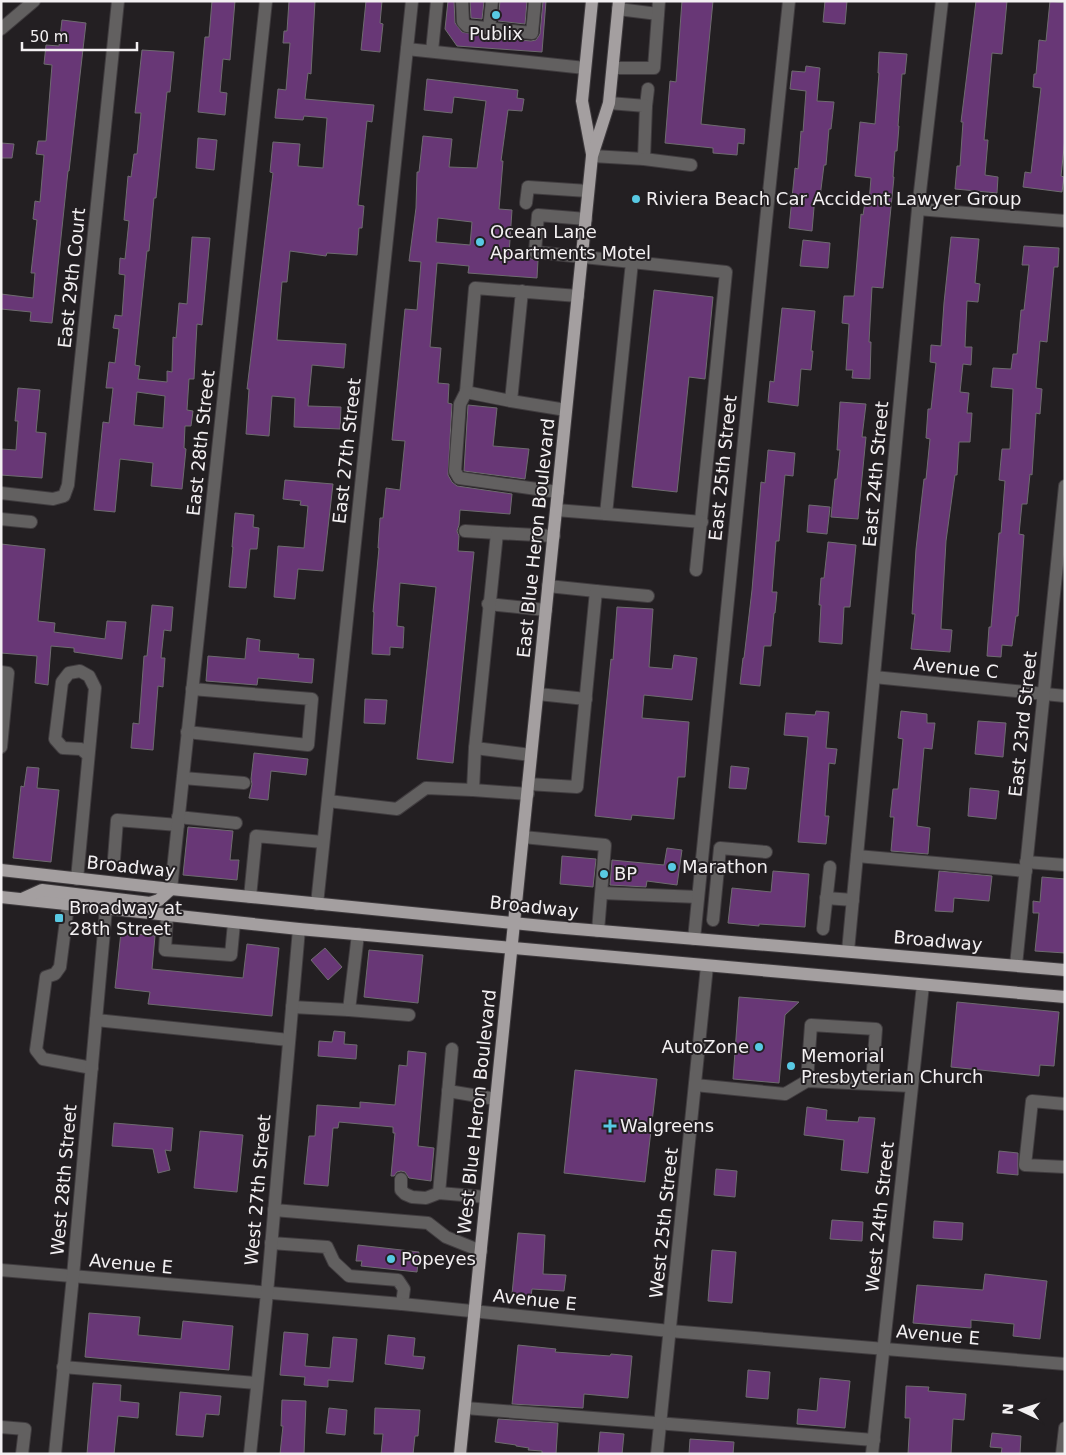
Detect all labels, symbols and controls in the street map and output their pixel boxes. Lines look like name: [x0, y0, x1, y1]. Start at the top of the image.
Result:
marker: Publix: [490, 9, 502, 21]
scale bar: [22, 20, 138, 52]
place label: Publix: [469, 23, 523, 44]
text: 50 m: [30, 28, 68, 46]
place label: Riviera Beach Car Accident Lawyer Group: [646, 188, 1022, 209]
marker: Riviera Beach Car Accident Lawyer Group: [630, 193, 642, 205]
street label: East 29th Court: [54, 207, 89, 349]
place label: Ocean Lane Apartments Motel: [490, 221, 651, 263]
marker: Ocean Lane Apartments Motel: [474, 236, 486, 248]
street label: East 28th Street: [182, 369, 219, 517]
street label: East 27th Street: [328, 377, 365, 525]
street label: East 25th Street: [704, 394, 741, 542]
street label: East 24th Street: [859, 400, 892, 548]
street label: East Blue Heron Boulevard: [512, 417, 559, 659]
street label: East 23rd Street: [1004, 650, 1041, 798]
street label: Avenue C: [913, 653, 1000, 682]
street label: Broadway: [86, 851, 177, 882]
place label: Marathon: [682, 856, 768, 877]
marker: Marathon: [666, 861, 678, 873]
place label: BP: [614, 863, 637, 884]
marker: BP: [598, 868, 610, 880]
street label: Broadway: [489, 891, 580, 922]
place label: Broadway at 28th Street: [69, 897, 182, 939]
marker: Broadway at 28th Street: [53, 912, 65, 924]
street label: Broadway: [893, 926, 984, 955]
street label: West Blue Heron Boulevard: [453, 988, 500, 1236]
place label: AutoZone: [661, 1036, 749, 1057]
marker: AutoZone: [753, 1041, 765, 1053]
place label: Memorial Presbyterian Church: [801, 1045, 983, 1087]
marker: Memorial Presbyterian Church: [785, 1060, 797, 1072]
street label: West 28th Street: [46, 1103, 81, 1256]
street label: West 27th Street: [240, 1113, 275, 1266]
place label: Walgreens: [620, 1115, 714, 1136]
marker: Walgreens: [604, 1120, 616, 1132]
street label: West 24th Street: [861, 1140, 898, 1294]
street label: West 25th Street: [645, 1146, 682, 1300]
place label: Popeyes: [401, 1248, 476, 1269]
street label: Avenue E: [88, 1249, 174, 1278]
marker: Popeyes: [385, 1253, 397, 1265]
street label: Avenue E: [492, 1285, 578, 1314]
street label: Avenue E: [895, 1320, 981, 1349]
north arrow: [996, 1385, 1046, 1435]
text: N: [1000, 1403, 1016, 1415]

